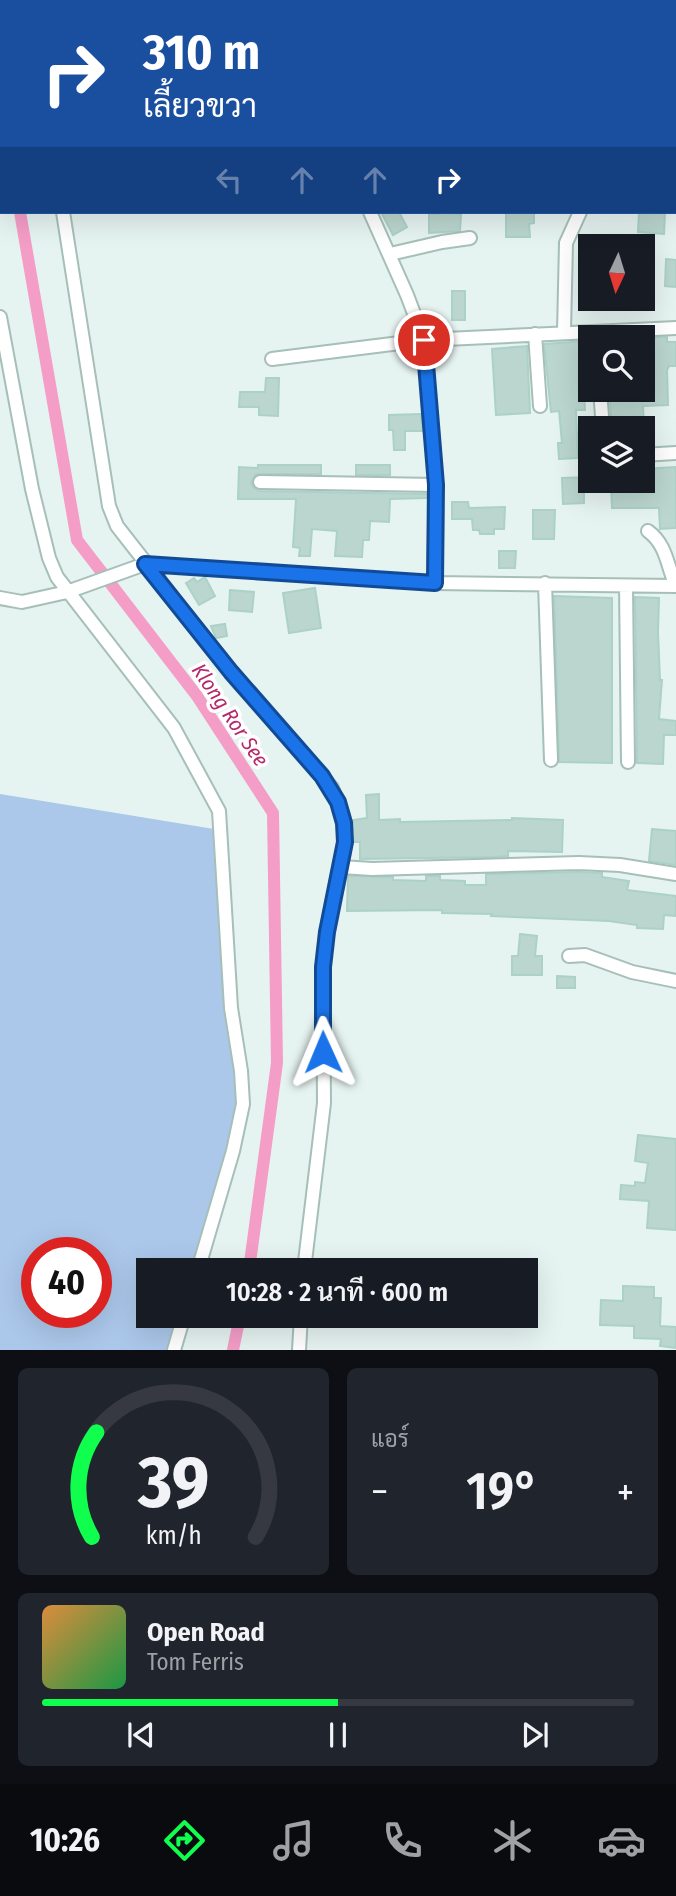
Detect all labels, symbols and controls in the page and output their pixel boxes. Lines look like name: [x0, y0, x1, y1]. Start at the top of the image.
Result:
text: 310 m: [143, 23, 260, 82]
icon: right: [28, 28, 119, 119]
text: เลี้ยวขวา: [143, 87, 257, 125]
icon: left: [210, 161, 248, 199]
icon: ahead: [283, 161, 321, 199]
icon: ahead: [356, 161, 394, 199]
icon: right: [429, 161, 467, 199]
north arrow: [578, 234, 654, 312]
map controls: [578, 234, 655, 493]
pin: [394, 310, 454, 370]
icon: arrive: [405, 321, 443, 359]
button: search: [578, 325, 655, 402]
button: layers: [578, 416, 655, 493]
water label: Klong Ror See: [186, 659, 274, 771]
position arrow: [286, 1015, 360, 1089]
speed limit sign: 40: [21, 1237, 112, 1328]
text: 10:28 · 2 นาที · 600 m: [226, 1277, 448, 1308]
text: แอร์: [371, 1425, 409, 1453]
text: 39: [137, 1440, 209, 1527]
text: 19°: [466, 1460, 539, 1523]
text: −: [371, 1469, 388, 1515]
text: +: [617, 1469, 634, 1515]
text: km/h: [146, 1521, 201, 1551]
text: Open Road: [147, 1617, 265, 1648]
text: Tom Ferris: [147, 1648, 244, 1676]
icon: previous: [122, 1716, 160, 1754]
icon: pause: [319, 1716, 357, 1754]
icon: next: [516, 1716, 554, 1754]
icon: directions: [160, 1816, 209, 1865]
icon: music: [269, 1816, 318, 1865]
icon: phone: [378, 1816, 427, 1865]
icon: climate: [488, 1816, 537, 1865]
icon: car: [597, 1816, 646, 1865]
text: 10:26: [30, 1821, 100, 1859]

